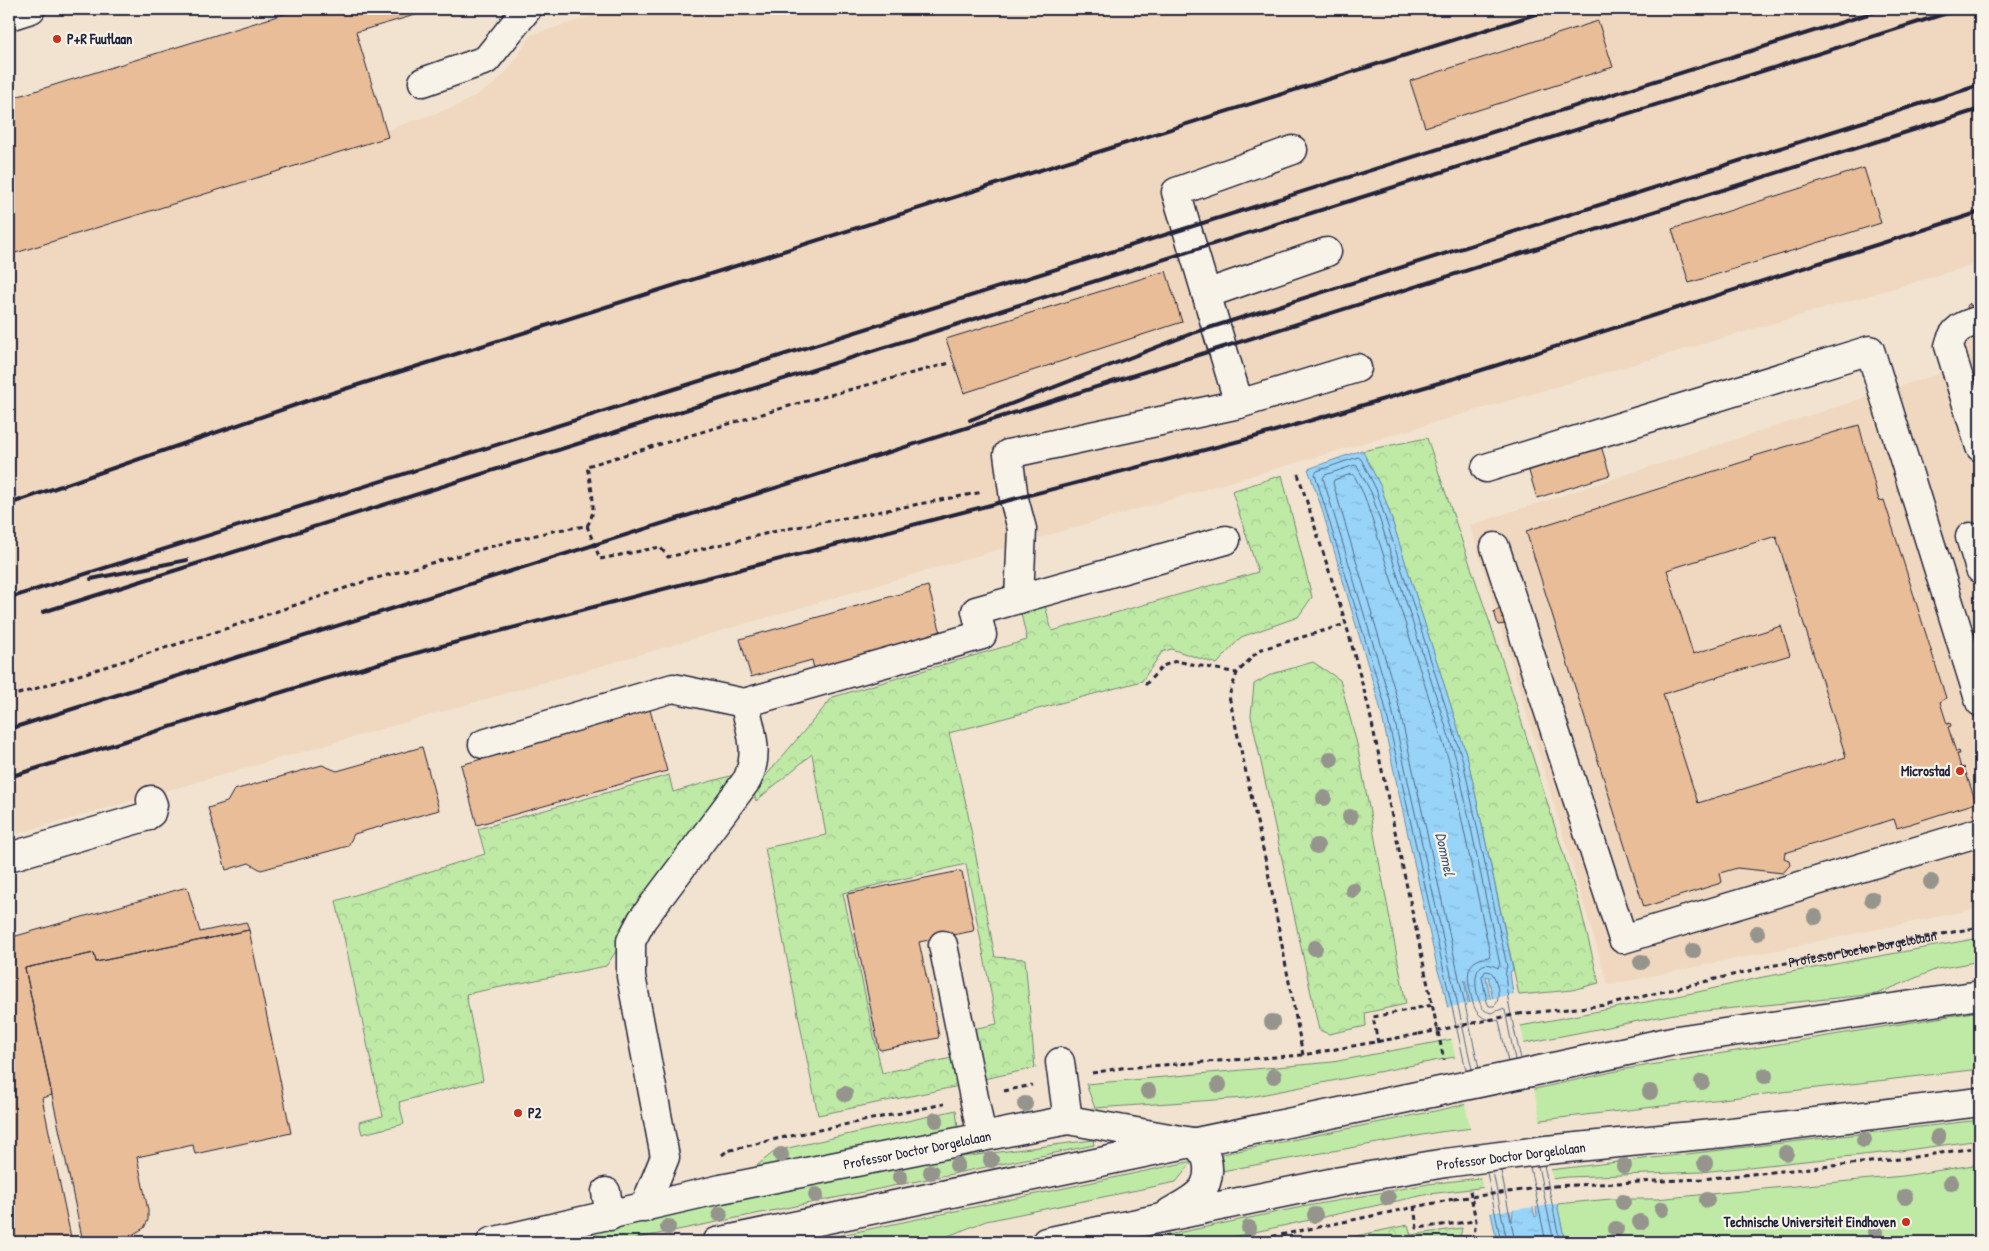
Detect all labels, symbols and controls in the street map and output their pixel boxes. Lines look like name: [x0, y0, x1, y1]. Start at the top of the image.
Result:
place label: P+R Fuutlaan: [67, 29, 132, 48]
marker: P+R Fuutlaan: [51, 33, 63, 45]
place label: Microstad: [1901, 761, 1951, 780]
marker: Microstad: [1954, 765, 1966, 777]
water label: Dommel: [1431, 830, 1460, 878]
street label: Professor Doctor Dorgelolaan: [1787, 925, 1938, 971]
place label: P2: [528, 1103, 542, 1122]
marker: P2: [512, 1107, 524, 1119]
street label: Professor Doctor Dorgelolaan: [841, 1126, 993, 1173]
street label: Professor Doctor Dorgelolaan: [1435, 1137, 1587, 1175]
place label: Technische Universiteit Eindhoven: [1723, 1212, 1896, 1231]
marker: Technische Universiteit Eindhoven: [1900, 1216, 1912, 1228]

